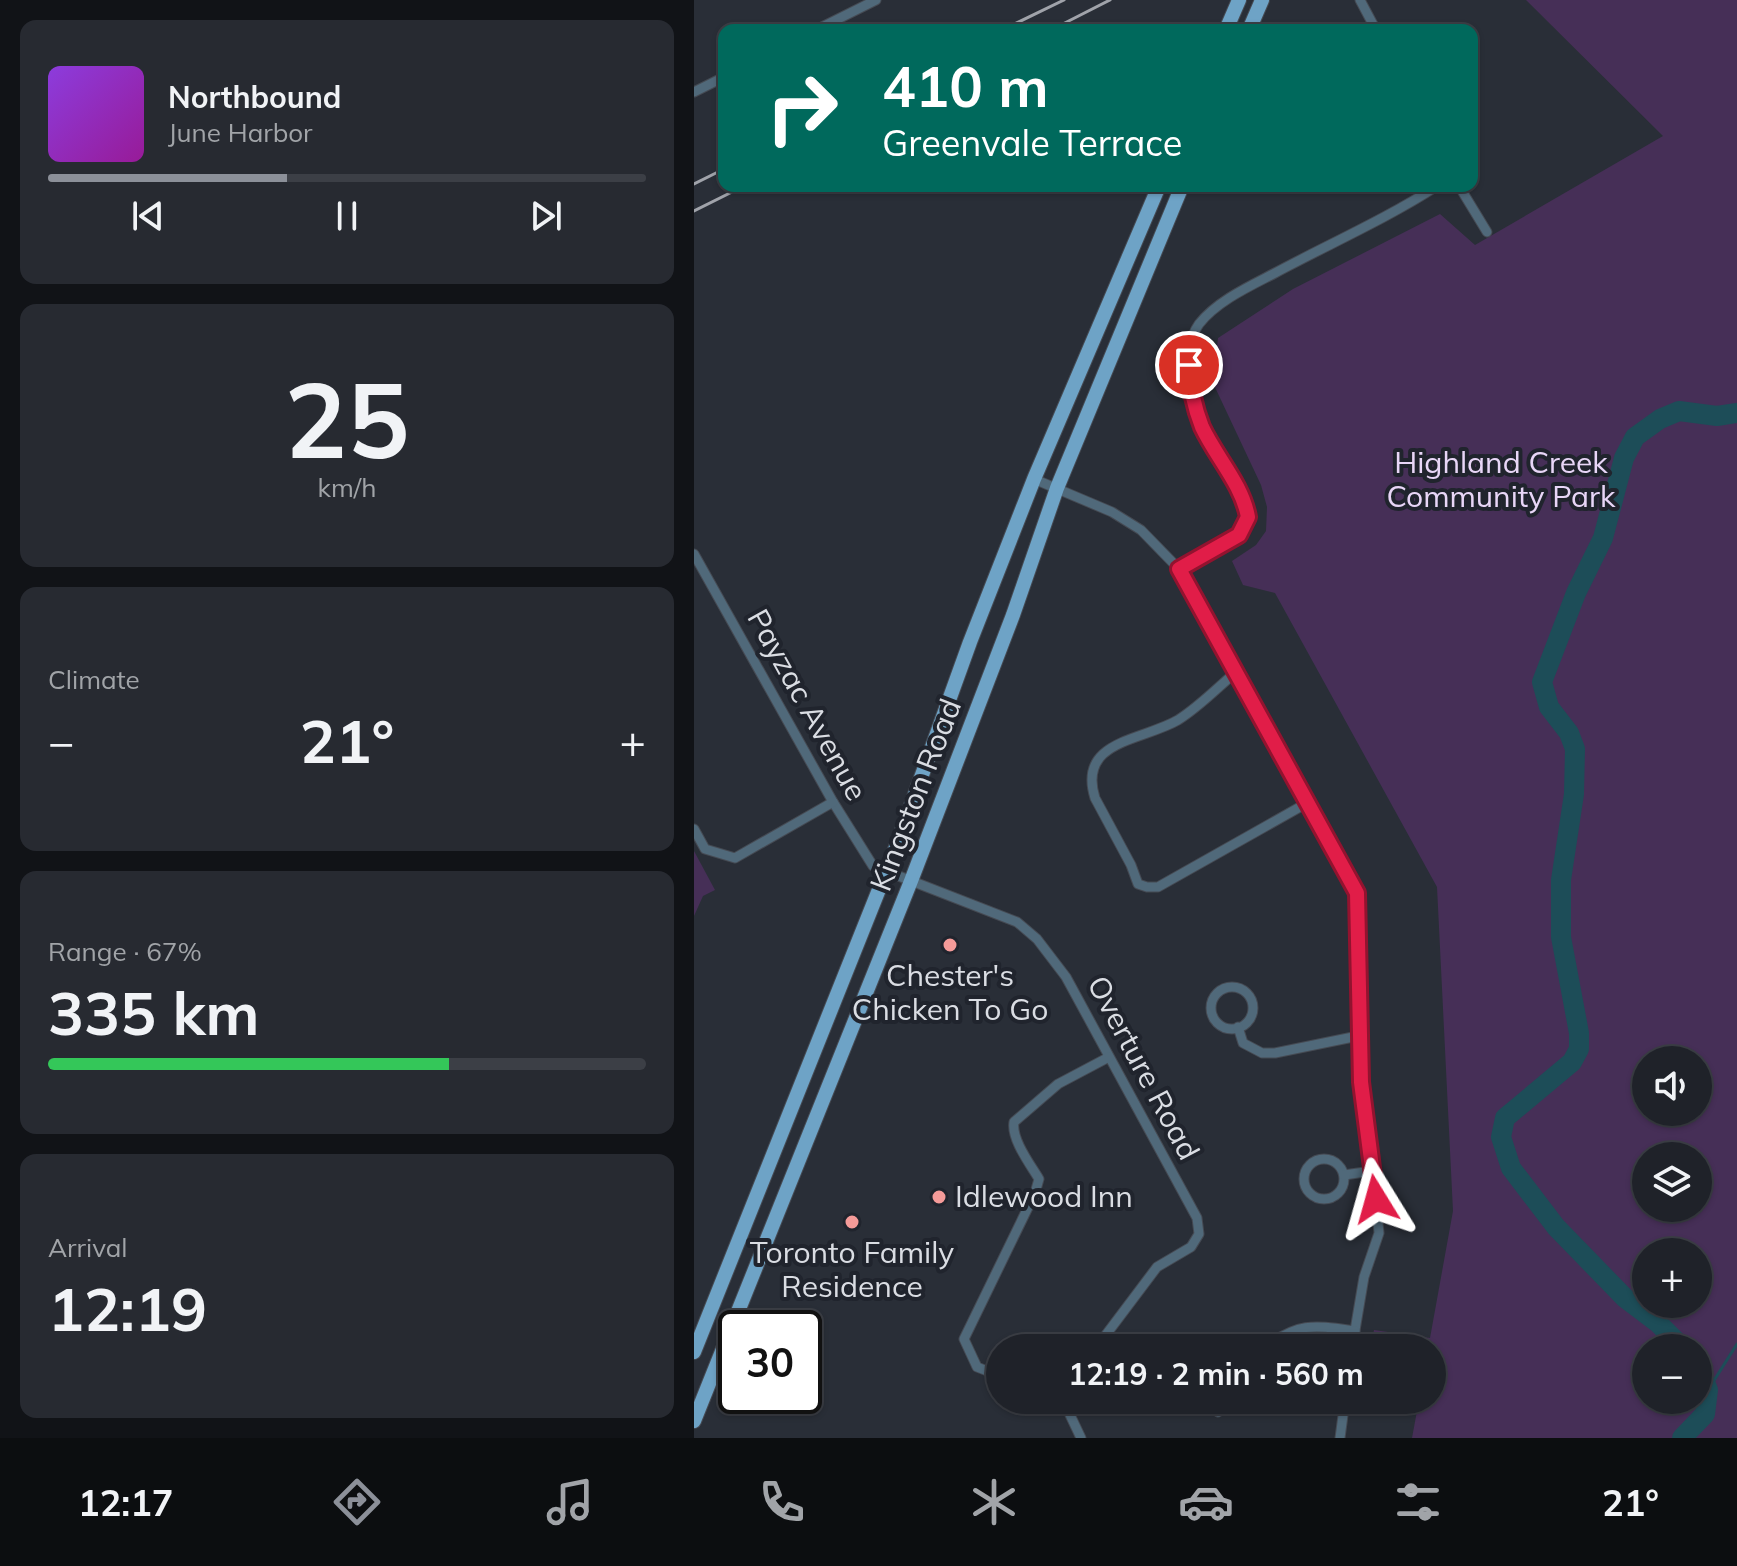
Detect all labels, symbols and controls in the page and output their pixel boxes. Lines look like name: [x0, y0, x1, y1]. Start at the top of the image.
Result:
text: 410 m: [882, 51, 1049, 121]
icon: right: [750, 56, 854, 160]
text: Northbound: [168, 78, 341, 116]
text: June Harbor: [168, 116, 313, 149]
text: Greenvale Terrace: [882, 120, 1182, 165]
icon: previous: [126, 194, 170, 238]
icon: pause: [325, 194, 369, 238]
icon: next: [524, 194, 568, 238]
pin: [1155, 331, 1223, 399]
icon: arrive: [1167, 343, 1211, 387]
text: 25: [285, 353, 409, 484]
park label: Highland Creek Community Park: [1387, 443, 1616, 515]
text: km/h: [318, 471, 376, 504]
street label: Payzac Avenue: [740, 602, 876, 807]
text: Climate: [48, 663, 140, 696]
street label: Kingston Road: [861, 693, 969, 896]
text: 21°: [300, 703, 394, 778]
text: −: [48, 714, 74, 769]
text: +: [620, 714, 646, 769]
text: Range · 67%: [48, 935, 202, 968]
marker: Chester's Chicken To Go: [941, 936, 959, 954]
place label: Chester's Chicken To Go: [852, 956, 1048, 1028]
street label: Overture Road: [1079, 969, 1208, 1166]
text: 335 km: [48, 975, 260, 1050]
map controls: [1632, 1046, 1712, 1414]
button: sound: [1632, 1046, 1712, 1126]
button: layers: [1632, 1142, 1712, 1222]
position arrow: [1334, 1157, 1418, 1241]
place label: Idlewood Inn: [955, 1177, 1133, 1215]
marker: Idlewood Inn: [930, 1188, 948, 1206]
marker: Toronto Family Residence: [843, 1213, 861, 1231]
text: Arrival: [48, 1231, 128, 1264]
place label: Toronto Family Residence: [750, 1233, 954, 1305]
button: +: [1632, 1238, 1712, 1318]
text: 12:19: [48, 1271, 207, 1346]
speed limit sign: 30: [718, 1310, 822, 1414]
button: −: [1632, 1334, 1712, 1414]
text: 12:19 · 2 min · 560 m: [1068, 1355, 1364, 1393]
icon: directions: [329, 1474, 385, 1530]
icon: music: [542, 1474, 598, 1530]
icon: phone: [754, 1474, 810, 1530]
icon: climate: [966, 1474, 1022, 1530]
icon: car: [1178, 1474, 1234, 1530]
icon: filters: [1390, 1474, 1446, 1530]
text: 12:17: [78, 1480, 173, 1525]
text: 21°: [1602, 1480, 1659, 1525]

